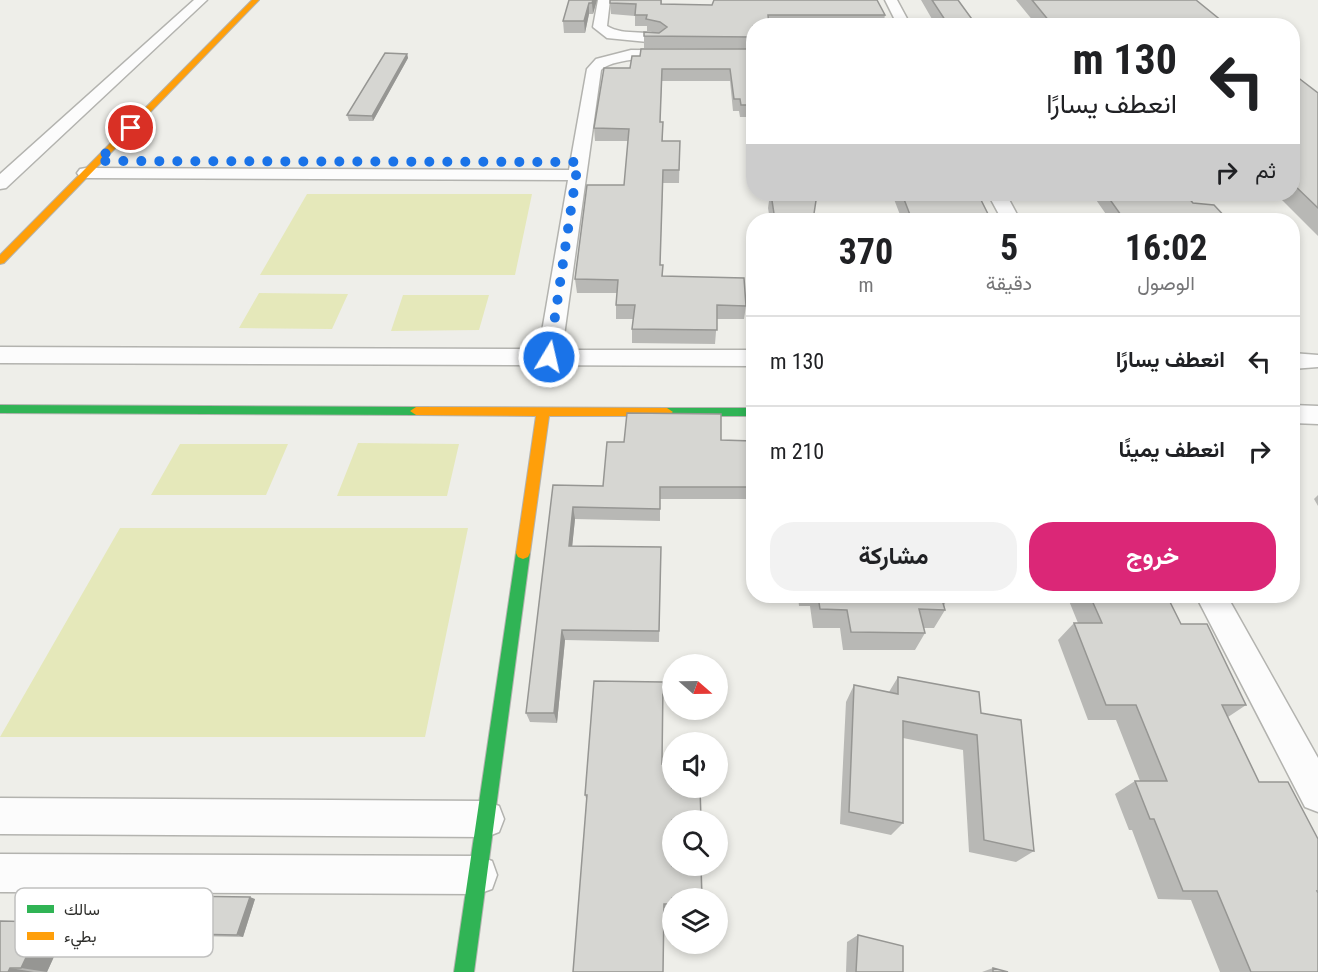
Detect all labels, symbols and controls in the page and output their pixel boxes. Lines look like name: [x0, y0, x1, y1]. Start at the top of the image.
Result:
text: 130 m: [1072, 35, 1177, 84]
icon: left: [1198, 42, 1276, 120]
text: انعطف يسارًا: [1046, 88, 1177, 120]
pin: [105, 102, 156, 153]
icon: arrive: [114, 111, 147, 144]
icon: right: [1210, 156, 1243, 189]
text: ثم: [1255, 158, 1276, 183]
text: 5: [1000, 227, 1018, 269]
text: 16:02: [1125, 227, 1207, 269]
text: 370: [839, 231, 893, 273]
text: دقيقة: [986, 271, 1032, 295]
text: الوصول: [1137, 271, 1195, 295]
text: m: [858, 273, 873, 297]
position arrow: [517, 325, 581, 389]
icon: left: [1243, 345, 1276, 378]
text: انعطف يسارًا: [1116, 347, 1225, 372]
text: 130 m: [770, 349, 824, 374]
icon: right: [1243, 435, 1276, 468]
text: انعطف يمينًا: [1119, 437, 1225, 462]
text: 210 m: [770, 439, 824, 464]
button: مشاركة: [770, 522, 1017, 591]
button: خروج: [1029, 522, 1276, 591]
north arrow: [662, 654, 728, 720]
map controls: [662, 654, 728, 954]
button: sound: [662, 732, 728, 798]
button: search: [662, 810, 728, 876]
legend: [15, 888, 213, 957]
button: layers: [662, 888, 728, 954]
text: سالك: [64, 900, 100, 919]
text: بطيء: [64, 927, 96, 950]

